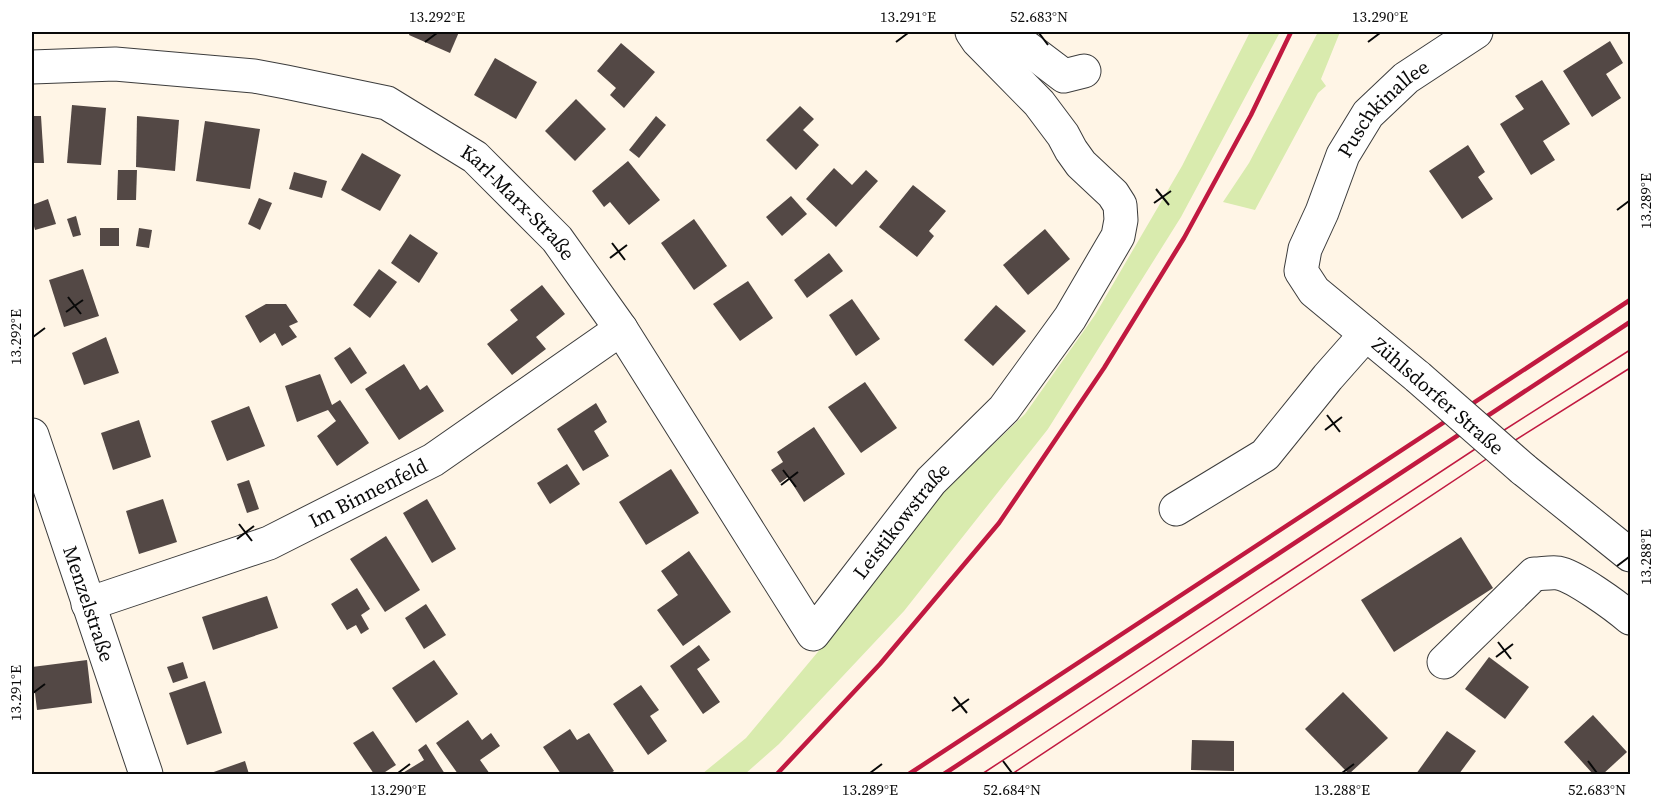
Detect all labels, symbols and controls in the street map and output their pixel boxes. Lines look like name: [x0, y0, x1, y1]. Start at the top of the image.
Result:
text: 13.292°E: [409, 6, 465, 27]
text: 13.291°E: [880, 6, 936, 27]
text: 52.683°N: [1010, 6, 1068, 27]
text: 13.290°E: [1352, 6, 1408, 27]
street label: Puschkinallee: [1331, 53, 1434, 163]
street label: Karl-Marx-Straße: [456, 138, 582, 266]
text: 13.289°E: [1635, 173, 1656, 229]
text: 13.292°E: [5, 309, 26, 365]
street label: Zühlsdorfer Straße: [1366, 331, 1510, 461]
street label: Im Binnenfeld: [304, 451, 433, 535]
street label: Leistikowstraße: [846, 456, 956, 585]
text: 13.288°E: [1635, 529, 1656, 585]
street label: Menzelstraße: [56, 542, 121, 665]
text: 13.291°E: [5, 665, 26, 721]
text: 13.290°E: [370, 779, 426, 800]
text: 13.289°E: [842, 779, 898, 800]
text: 52.684°N: [983, 779, 1041, 800]
text: 13.288°E: [1314, 779, 1370, 800]
text: 52.683°N: [1568, 779, 1626, 800]

